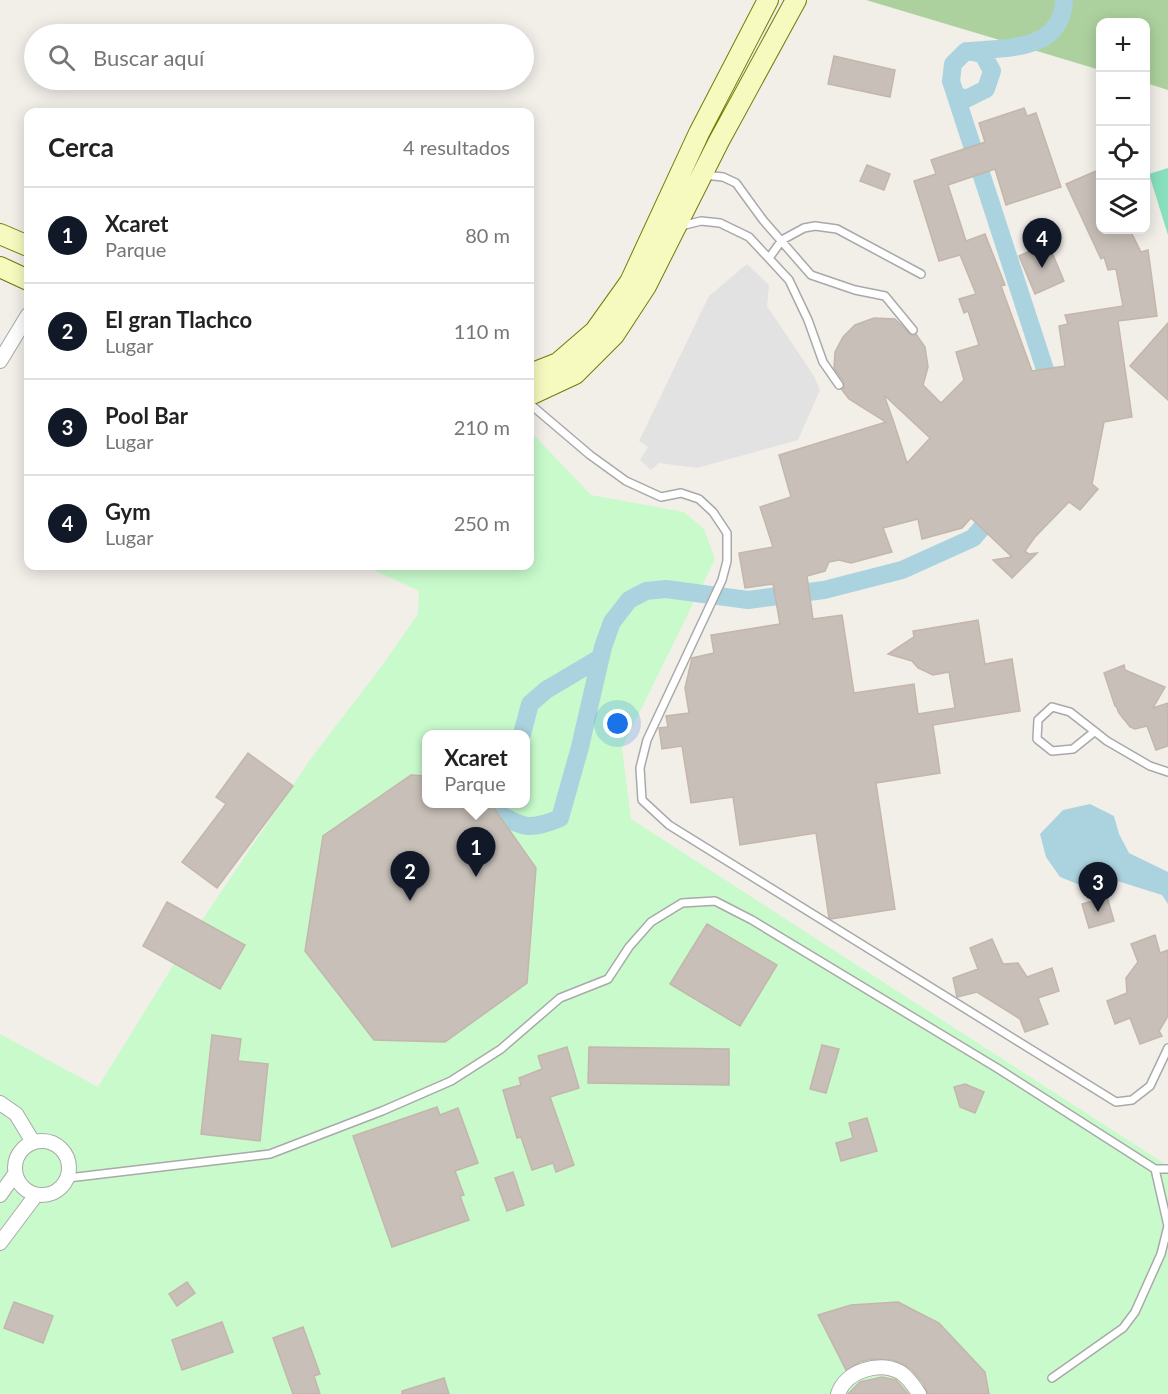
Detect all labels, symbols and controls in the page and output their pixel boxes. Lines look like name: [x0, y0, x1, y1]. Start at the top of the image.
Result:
map controls: [1096, 18, 1150, 234]
button: +: [1096, 18, 1150, 72]
search box: [24, 24, 534, 90]
icon: search: [45, 41, 78, 74]
text: Buscar aquí: [93, 44, 204, 71]
button: −: [1096, 72, 1150, 126]
button: locate: [1096, 126, 1150, 180]
text: Cerca: [48, 131, 114, 163]
text: 4 resultados: [403, 135, 510, 159]
button: layers: [1096, 180, 1150, 234]
text: Xcaret: [105, 210, 168, 237]
pin: 4: [1022, 218, 1062, 268]
text: 1: [62, 223, 73, 247]
text: 80 m: [465, 223, 510, 247]
text: Parque: [105, 237, 166, 261]
text: El gran Tlachco: [105, 306, 252, 333]
text: 2: [62, 319, 73, 343]
text: 110 m: [454, 319, 510, 343]
text: Lugar: [105, 333, 153, 357]
text: Pool Bar: [105, 402, 188, 429]
text: 3: [62, 415, 73, 439]
text: 210 m: [454, 415, 510, 439]
text: Lugar: [105, 429, 153, 453]
text: Gym: [105, 498, 151, 525]
text: 4: [62, 511, 73, 535]
text: 250 m: [454, 511, 510, 535]
text: Lugar: [105, 525, 153, 549]
your location: [603, 709, 632, 738]
popup: [422, 730, 530, 808]
text: Xcaret: [444, 744, 508, 771]
text: Parque: [444, 771, 506, 795]
pin: 1: [456, 828, 496, 877]
pin: 2: [390, 852, 430, 901]
pin: 3: [1078, 862, 1118, 912]

